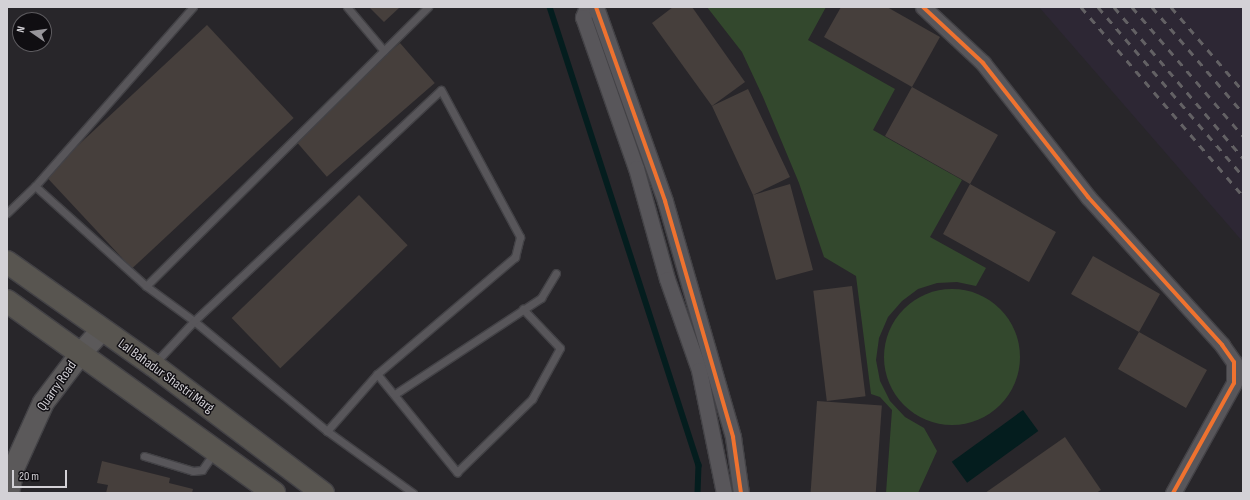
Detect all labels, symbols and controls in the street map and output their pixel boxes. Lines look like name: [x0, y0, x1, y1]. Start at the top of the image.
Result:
north arrow: [12, 12, 52, 52]
text: N: [14, 25, 28, 34]
street label: Lal Bahadur Shastri Marg: [115, 335, 217, 417]
street label: Quarry Road: [34, 358, 80, 414]
scale bar: [14, 462, 69, 488]
text: 20 m: [19, 469, 39, 484]

